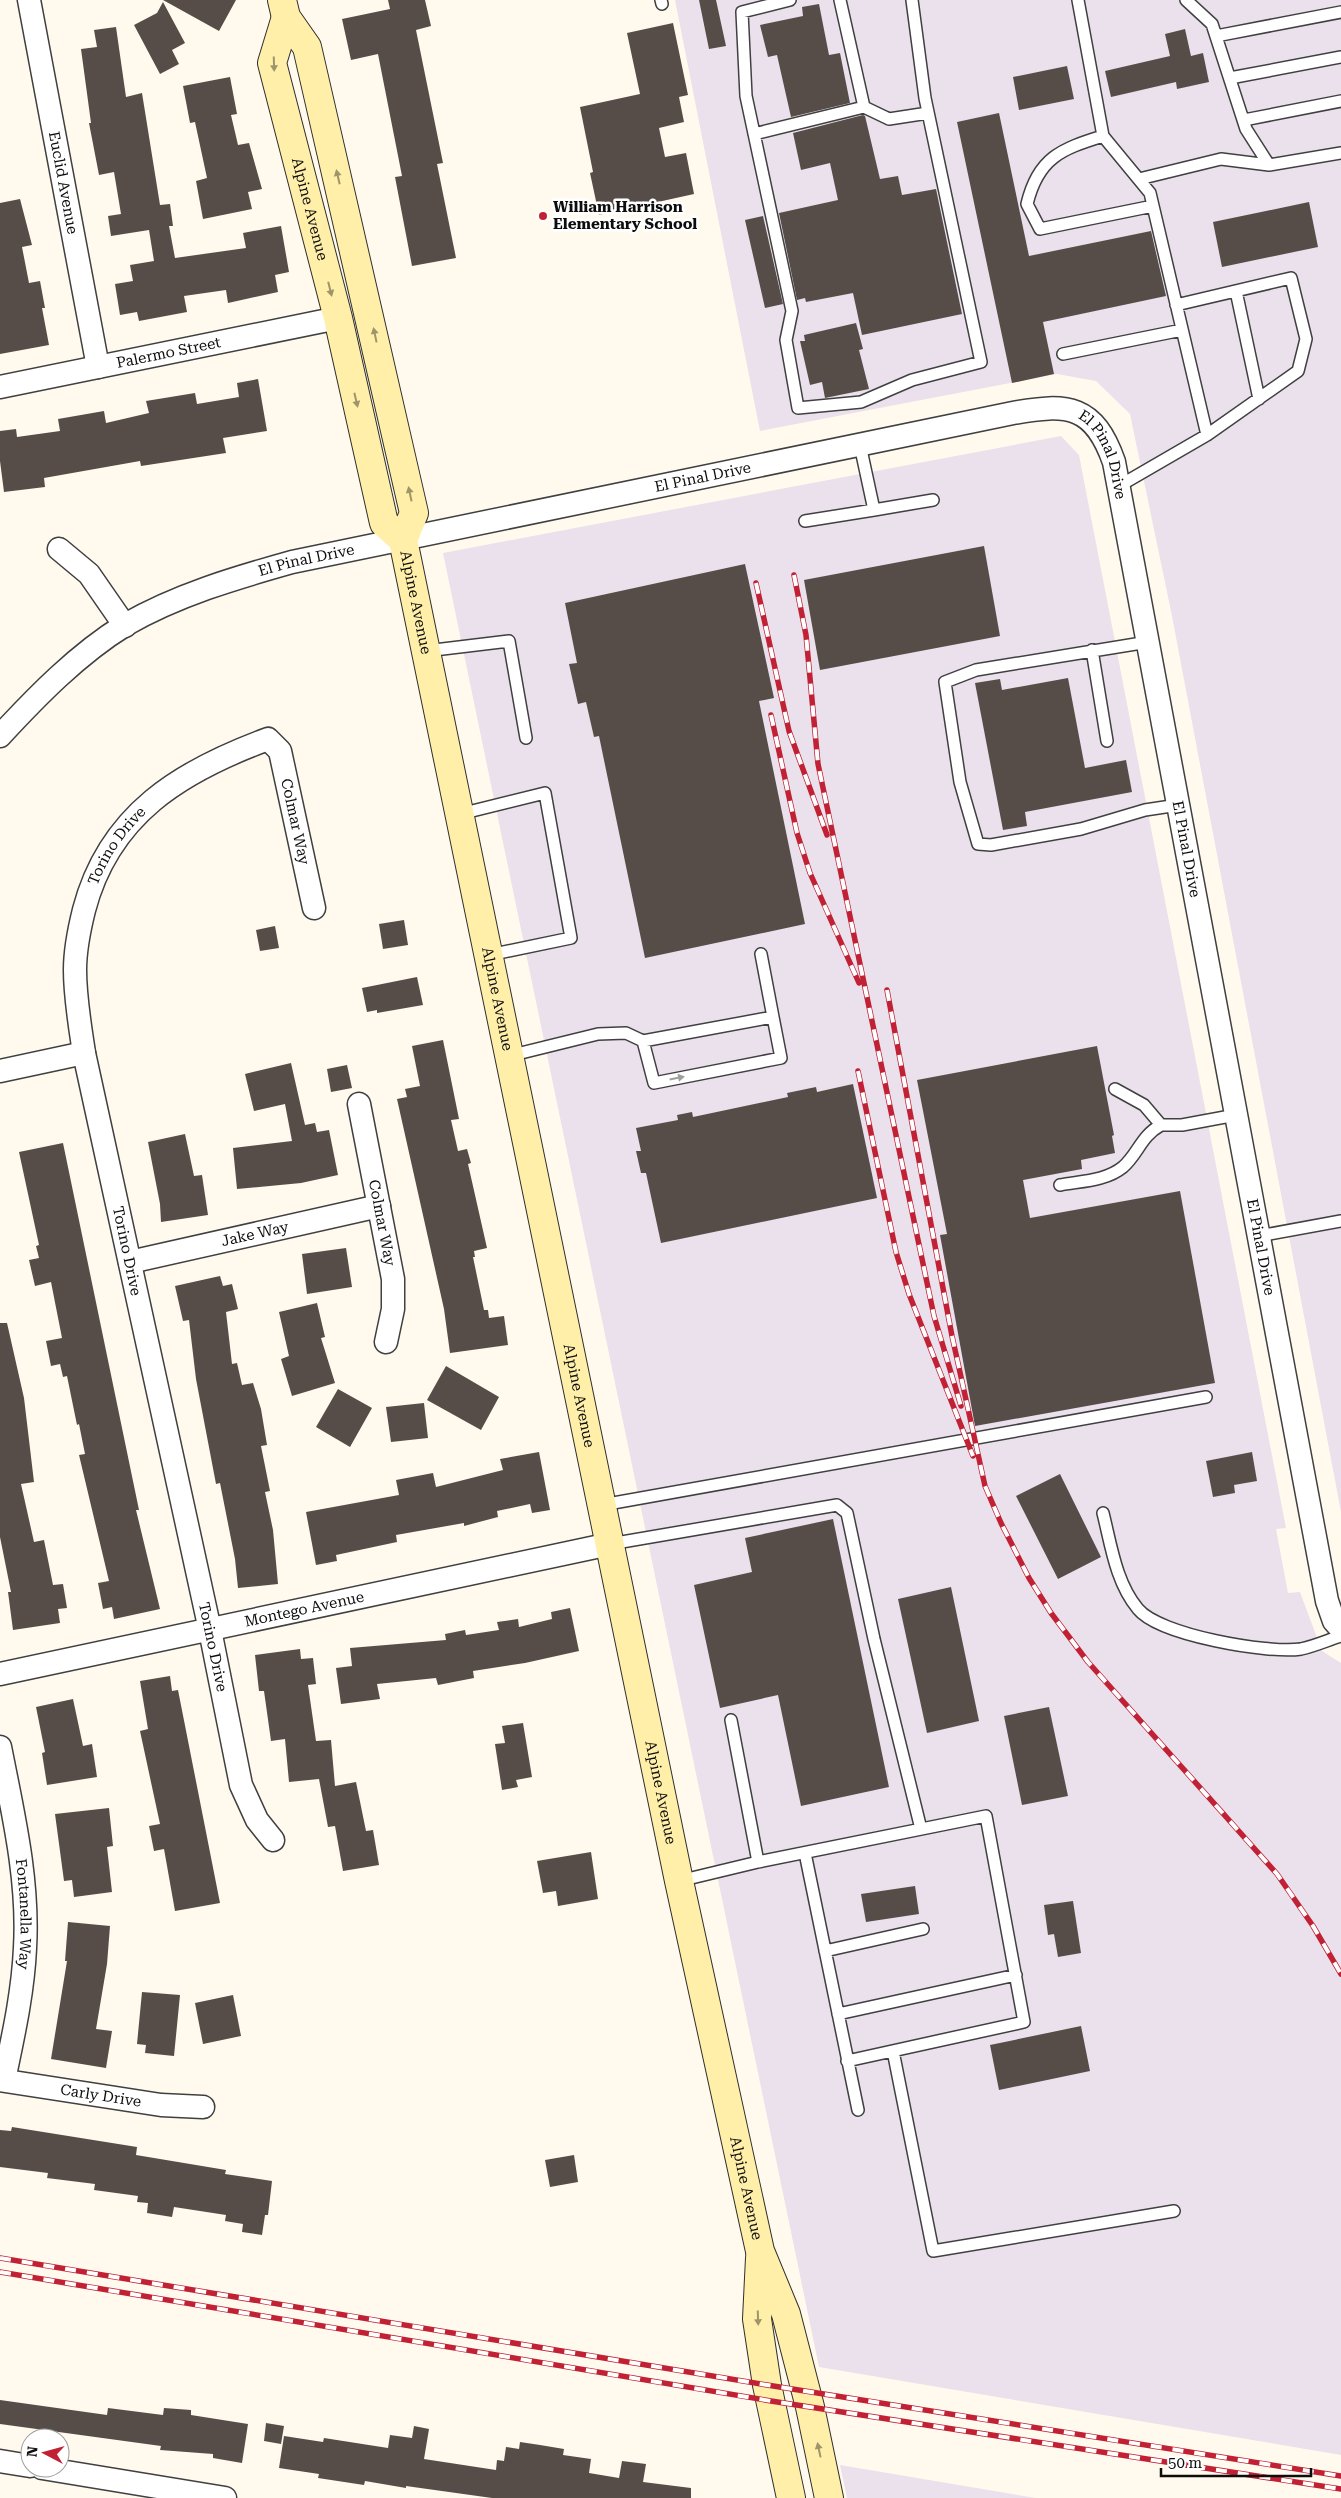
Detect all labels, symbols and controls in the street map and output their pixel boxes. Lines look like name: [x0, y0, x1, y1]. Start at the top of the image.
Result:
one-way arrow: [271, 57, 279, 73]
street label: Euclid Avenue: [45, 130, 82, 236]
street label: Alpine Avenue: [288, 156, 332, 262]
one-way arrow: [334, 169, 342, 184]
place label: William Harrison Elementary School: [553, 198, 697, 233]
marker: William Harrison Elementary School: [537, 210, 549, 222]
one-way arrow: [326, 282, 334, 297]
one-way arrow: [371, 327, 379, 342]
street label: Palermo Street: [115, 333, 223, 372]
one-way arrow: [352, 392, 360, 407]
street label: El Pinal Drive: [1075, 406, 1130, 501]
street label: El Pinal Drive: [653, 458, 753, 496]
one-way arrow: [406, 486, 414, 501]
street label: El Pinal Drive: [256, 540, 356, 580]
street label: Alpine Avenue: [396, 549, 435, 656]
street label: Colmar Way: [277, 777, 313, 866]
street label: El Pinal Drive: [1169, 799, 1204, 899]
street label: Torino Drive: [84, 803, 149, 887]
street label: Alpine Avenue: [478, 946, 517, 1053]
one-way arrow: [669, 1074, 685, 1082]
street label: Colmar Way: [365, 1178, 399, 1268]
street label: El Pinal Drive: [1243, 1197, 1279, 1297]
street label: Torino Drive: [109, 1205, 145, 1297]
street label: Jake Way: [219, 1218, 290, 1250]
street label: Alpine Avenue: [560, 1342, 599, 1449]
street label: Montego Avenue: [243, 1588, 366, 1631]
street label: Torino Drive: [195, 1601, 231, 1693]
street label: Alpine Avenue: [641, 1739, 680, 1846]
street label: Fontanella Way: [12, 1857, 35, 1970]
street label: Carly Drive: [59, 2080, 142, 2111]
street label: Alpine Avenue: [726, 2135, 766, 2242]
one-way arrow: [754, 2310, 762, 2326]
north arrow: [20, 2428, 70, 2478]
one-way arrow: [815, 2442, 823, 2458]
text: N: [24, 2445, 41, 2458]
scale bar: [1161, 2446, 1311, 2478]
text: 50 m: [1168, 2454, 1203, 2472]

